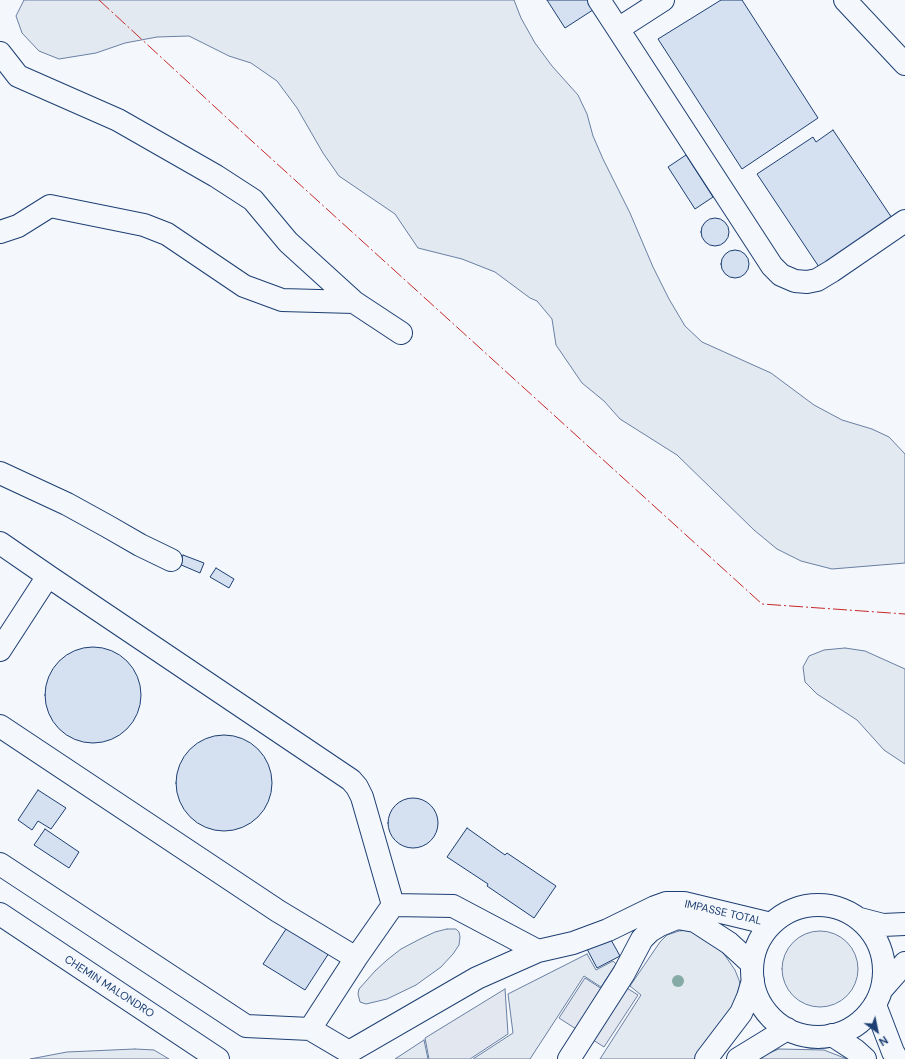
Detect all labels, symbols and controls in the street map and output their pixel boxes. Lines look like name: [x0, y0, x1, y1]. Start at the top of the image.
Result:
street label: IMPASSE TOTAL: [683, 898, 763, 928]
street label: CHEMIN MALONDRO: [62, 953, 156, 1021]
north arrow: [857, 1011, 897, 1051]
text: N: [876, 1033, 891, 1049]

